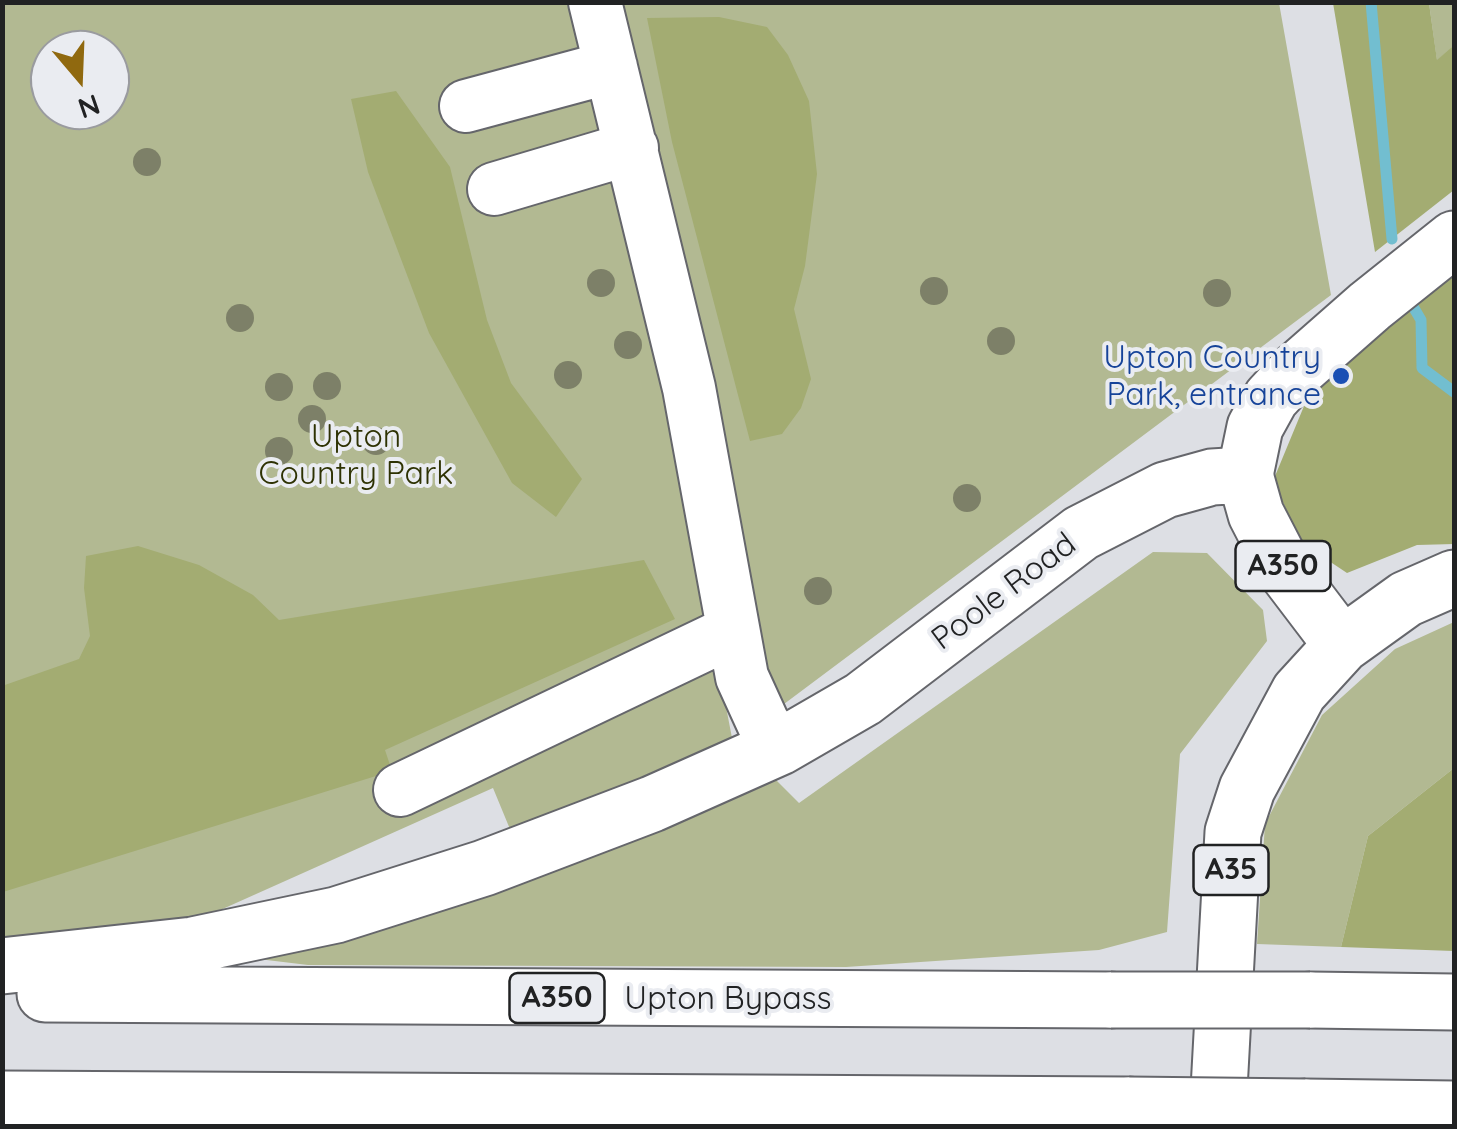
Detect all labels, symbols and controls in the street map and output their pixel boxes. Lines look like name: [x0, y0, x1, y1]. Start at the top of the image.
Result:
north arrow: [30, 30, 130, 130]
text: N: [74, 87, 105, 127]
place label: Upton Country Park, entrance: [1103, 339, 1321, 414]
marker: Upton Country Park, entrance: [1330, 365, 1352, 387]
park label: Upton Country Park: [259, 418, 453, 493]
street label: Poole Road: [924, 525, 1084, 659]
road number: A350: [1236, 541, 1330, 591]
road number: A35: [1194, 845, 1268, 895]
road number: A350: [510, 973, 604, 1023]
street label: Upton Bypass: [624, 980, 832, 1018]

